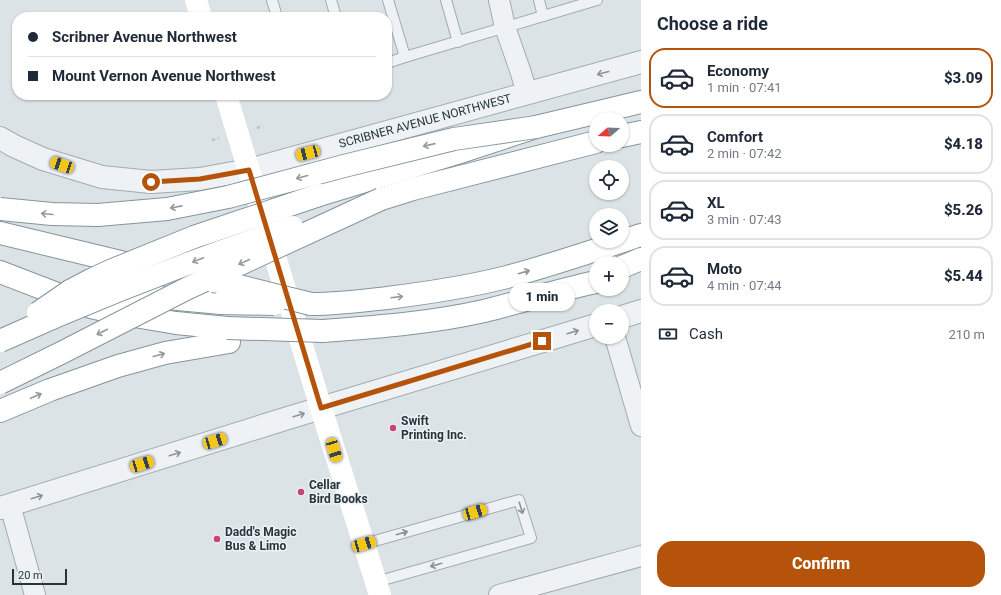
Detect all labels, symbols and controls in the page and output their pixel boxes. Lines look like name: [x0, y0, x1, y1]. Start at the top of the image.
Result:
text: Choose a ride: [657, 13, 768, 34]
text: Scribner Avenue Northwest: [52, 28, 237, 46]
icon: car: [659, 60, 695, 96]
text: Economy: [707, 62, 769, 80]
text: Mount Vernon Avenue Northwest: [52, 67, 276, 85]
one-way arrow: [597, 69, 610, 77]
text: $3.09: [944, 69, 983, 87]
text: 1 min · 07:41: [707, 80, 782, 95]
street label: SCRIBNER AVENUE NORTHWEST: [337, 91, 513, 151]
north arrow: [589, 112, 629, 152]
map controls: [589, 112, 629, 344]
icon: car: [659, 126, 695, 162]
text: Comfort: [707, 128, 763, 146]
text: $4.18: [944, 135, 983, 153]
one-way arrow: [422, 142, 435, 150]
car: [295, 144, 321, 162]
text: 2 min · 07:42: [707, 146, 782, 161]
car: [49, 155, 75, 175]
button: locate: [589, 160, 629, 200]
route start: [142, 173, 160, 191]
one-way arrow: [296, 174, 309, 181]
icon: car: [659, 192, 695, 228]
text: XL: [707, 194, 725, 212]
text: $5.26: [944, 201, 983, 219]
one-way arrow: [170, 203, 183, 211]
button: layers: [589, 208, 629, 248]
one-way arrow: [41, 210, 54, 217]
text: 3 min · 07:43: [707, 212, 782, 227]
button: +: [589, 256, 629, 296]
one-way arrow: [192, 257, 205, 264]
icon: car: [659, 258, 695, 294]
one-way arrow: [238, 259, 250, 266]
text: Moto: [707, 260, 742, 278]
text: $5.44: [944, 267, 983, 285]
one-way arrow: [517, 268, 530, 275]
text: 4 min · 07:44: [707, 278, 782, 293]
callout: 1 min: [509, 283, 575, 311]
text: 1 min: [526, 289, 558, 304]
one-way arrow: [390, 293, 403, 301]
button: −: [589, 304, 629, 344]
icon: cash: [657, 323, 679, 345]
text: Cash: [689, 325, 723, 343]
text: 210 m: [948, 327, 985, 342]
one-way arrow: [566, 328, 579, 335]
one-way arrow: [96, 329, 108, 336]
route end: [533, 332, 551, 350]
one-way arrow: [152, 351, 165, 358]
one-way arrow: [30, 392, 42, 400]
one-way arrow: [292, 411, 305, 418]
place label: Swift Printing Inc.: [401, 414, 467, 442]
marker: Swift Printing Inc.: [388, 423, 398, 433]
car: [202, 432, 228, 450]
car: [325, 437, 343, 463]
one-way arrow: [168, 449, 180, 457]
car: [129, 455, 155, 473]
place label: Cellar Bird Books: [309, 478, 368, 506]
marker: Cellar Bird Books: [296, 487, 306, 497]
one-way arrow: [31, 492, 43, 500]
one-way arrow: [518, 501, 525, 514]
car: [462, 503, 488, 521]
place label: Dadd's Magic Bus & Limo: [225, 525, 297, 553]
one-way arrow: [395, 529, 408, 536]
marker: Dadd's Magic Bus & Limo: [212, 534, 222, 544]
car: [351, 535, 377, 553]
button: Confirm: [657, 541, 985, 587]
one-way arrow: [430, 562, 443, 569]
scale bar: [12, 567, 67, 586]
text: 20 m: [18, 569, 43, 582]

